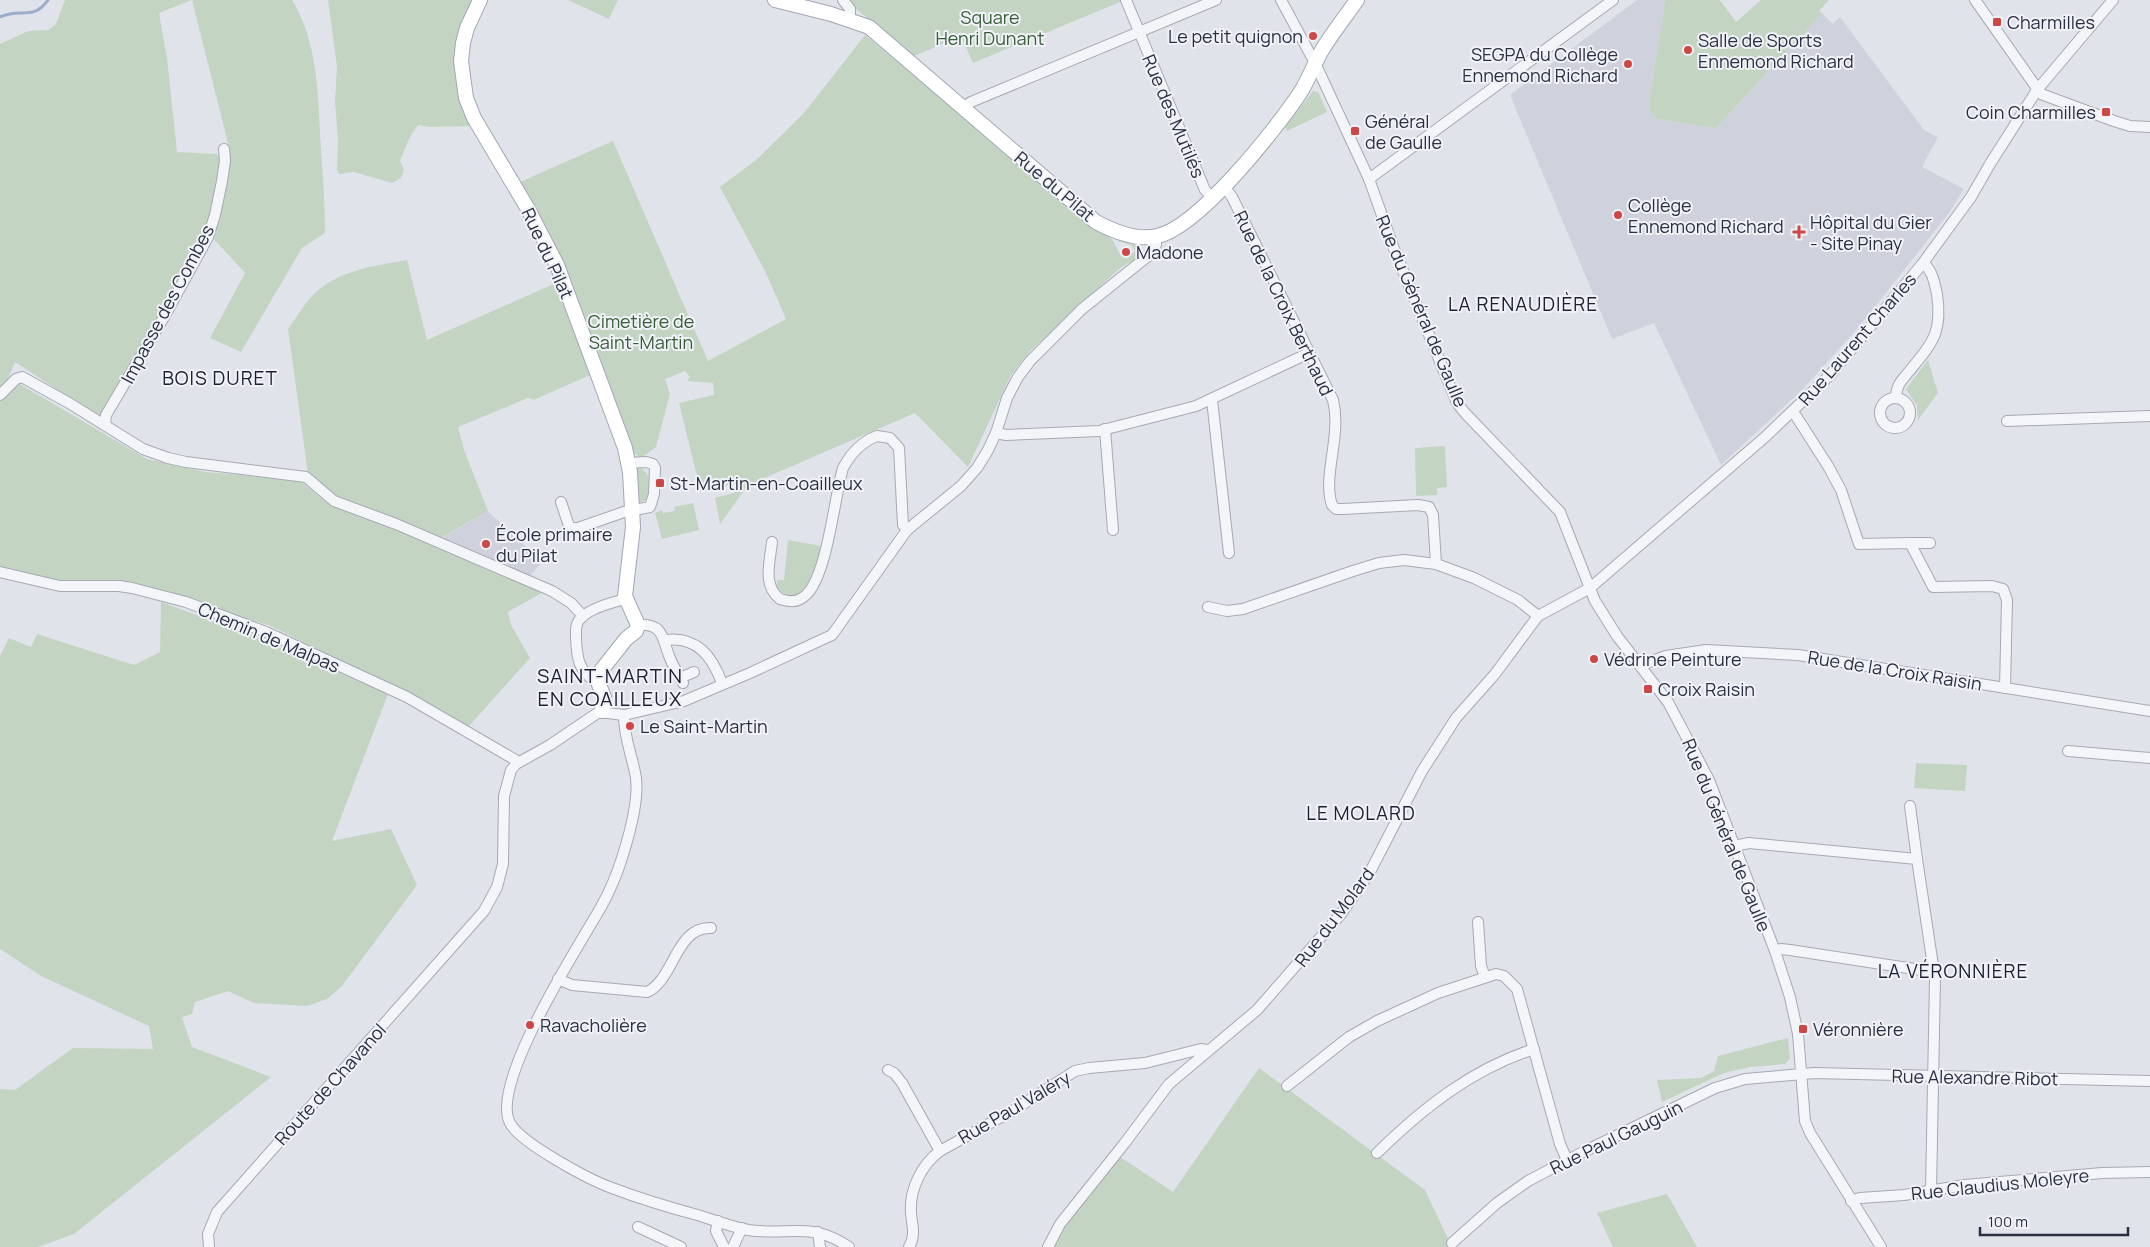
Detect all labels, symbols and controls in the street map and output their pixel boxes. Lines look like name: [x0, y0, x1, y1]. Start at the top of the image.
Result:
park label: Square Henri Dunant: [936, 5, 1044, 50]
place label: Charmilles: [2007, 10, 2095, 34]
marker: Charmilles: [1991, 16, 2003, 28]
place label: Le petit quignon: [1168, 24, 1303, 48]
place label: Salle de Sports Ennemond Richard: [1698, 28, 1854, 73]
marker: Le petit quignon: [1307, 30, 1319, 42]
place label: SEGPA du Collège Ennemond Richard: [1462, 42, 1618, 87]
marker: Salle de Sports Ennemond Richard: [1682, 44, 1694, 56]
street label: Rue des Mutilés: [1137, 51, 1211, 181]
marker: SEGPA du Collège Ennemond Richard: [1622, 58, 1634, 70]
place label: Coin Charmilles: [1966, 100, 2096, 124]
marker: Coin Charmilles: [2100, 106, 2112, 118]
place label: Général de Gaulle: [1365, 109, 1442, 154]
marker: Général de Gaulle: [1349, 125, 1361, 137]
street label: Rue du Pilat: [1010, 145, 1100, 227]
place label: Collège Ennemond Richard: [1628, 193, 1784, 238]
street label: Rue du Pilat: [516, 204, 580, 302]
street label: Rue de la Croix Berthaud: [1229, 206, 1339, 400]
marker: Collège Ennemond Richard: [1612, 209, 1624, 221]
place label: Hôpital du Gier - Site Pinay: [1810, 210, 1932, 255]
street label: Rue du Général de Gaulle: [1371, 211, 1473, 411]
street label: Impasse des Combes: [115, 220, 219, 388]
marker: Hôpital du Gier - Site Pinay: [1792, 225, 1806, 239]
place label: Madone: [1136, 240, 1204, 264]
marker: Madone: [1120, 246, 1132, 258]
street label: Rue Laurent Charles: [1793, 268, 1921, 410]
district label: LA RENAUDIÈRE: [1448, 291, 1598, 317]
park label: Cimetière de Saint-Martin: [588, 309, 694, 354]
district label: BOIS DURET: [162, 365, 278, 391]
place label: St-Martin-en-Coailleux: [670, 471, 863, 495]
marker: St-Martin-en-Coailleux: [654, 477, 666, 489]
place label: École primaire du Pilat: [496, 522, 613, 567]
marker: École primaire du Pilat: [480, 538, 492, 550]
street label: Chemin de Malpas: [194, 596, 344, 678]
street label: Rue de la Croix Raisin: [1806, 644, 1984, 696]
place label: Védrine Peinture: [1604, 647, 1742, 671]
marker: Védrine Peinture: [1588, 653, 1600, 665]
district label: SAINT-MARTIN EN COAILLEUX: [537, 662, 683, 712]
place label: Croix Raisin: [1658, 677, 1755, 701]
marker: Croix Raisin: [1642, 683, 1654, 695]
place label: Le Saint-Martin: [640, 714, 768, 738]
marker: Le Saint-Martin: [624, 720, 636, 732]
street label: Rue du Général de Gaulle: [1677, 735, 1777, 935]
district label: LE MOLARD: [1306, 800, 1416, 826]
street label: Rue du Molard: [1289, 863, 1379, 971]
district label: LA VÉRONNIÈRE: [1878, 958, 2028, 984]
place label: Ravacholière: [540, 1013, 647, 1037]
place label: Véronnière: [1813, 1017, 1903, 1041]
street label: Route de Chavanol: [269, 1018, 391, 1150]
marker: Ravacholière: [524, 1019, 536, 1031]
marker: Véronnière: [1797, 1023, 1809, 1035]
street label: Rue Alexandre Ribot: [1891, 1064, 2059, 1090]
street label: Rue Paul Valéry: [954, 1065, 1075, 1149]
street label: Rue Paul Gauguin: [1546, 1094, 1686, 1180]
street label: Rue Claudius Moleyre: [1910, 1163, 2090, 1205]
scale bar: [1980, 1204, 2128, 1236]
text: 100 m: [1988, 1211, 2028, 1232]

